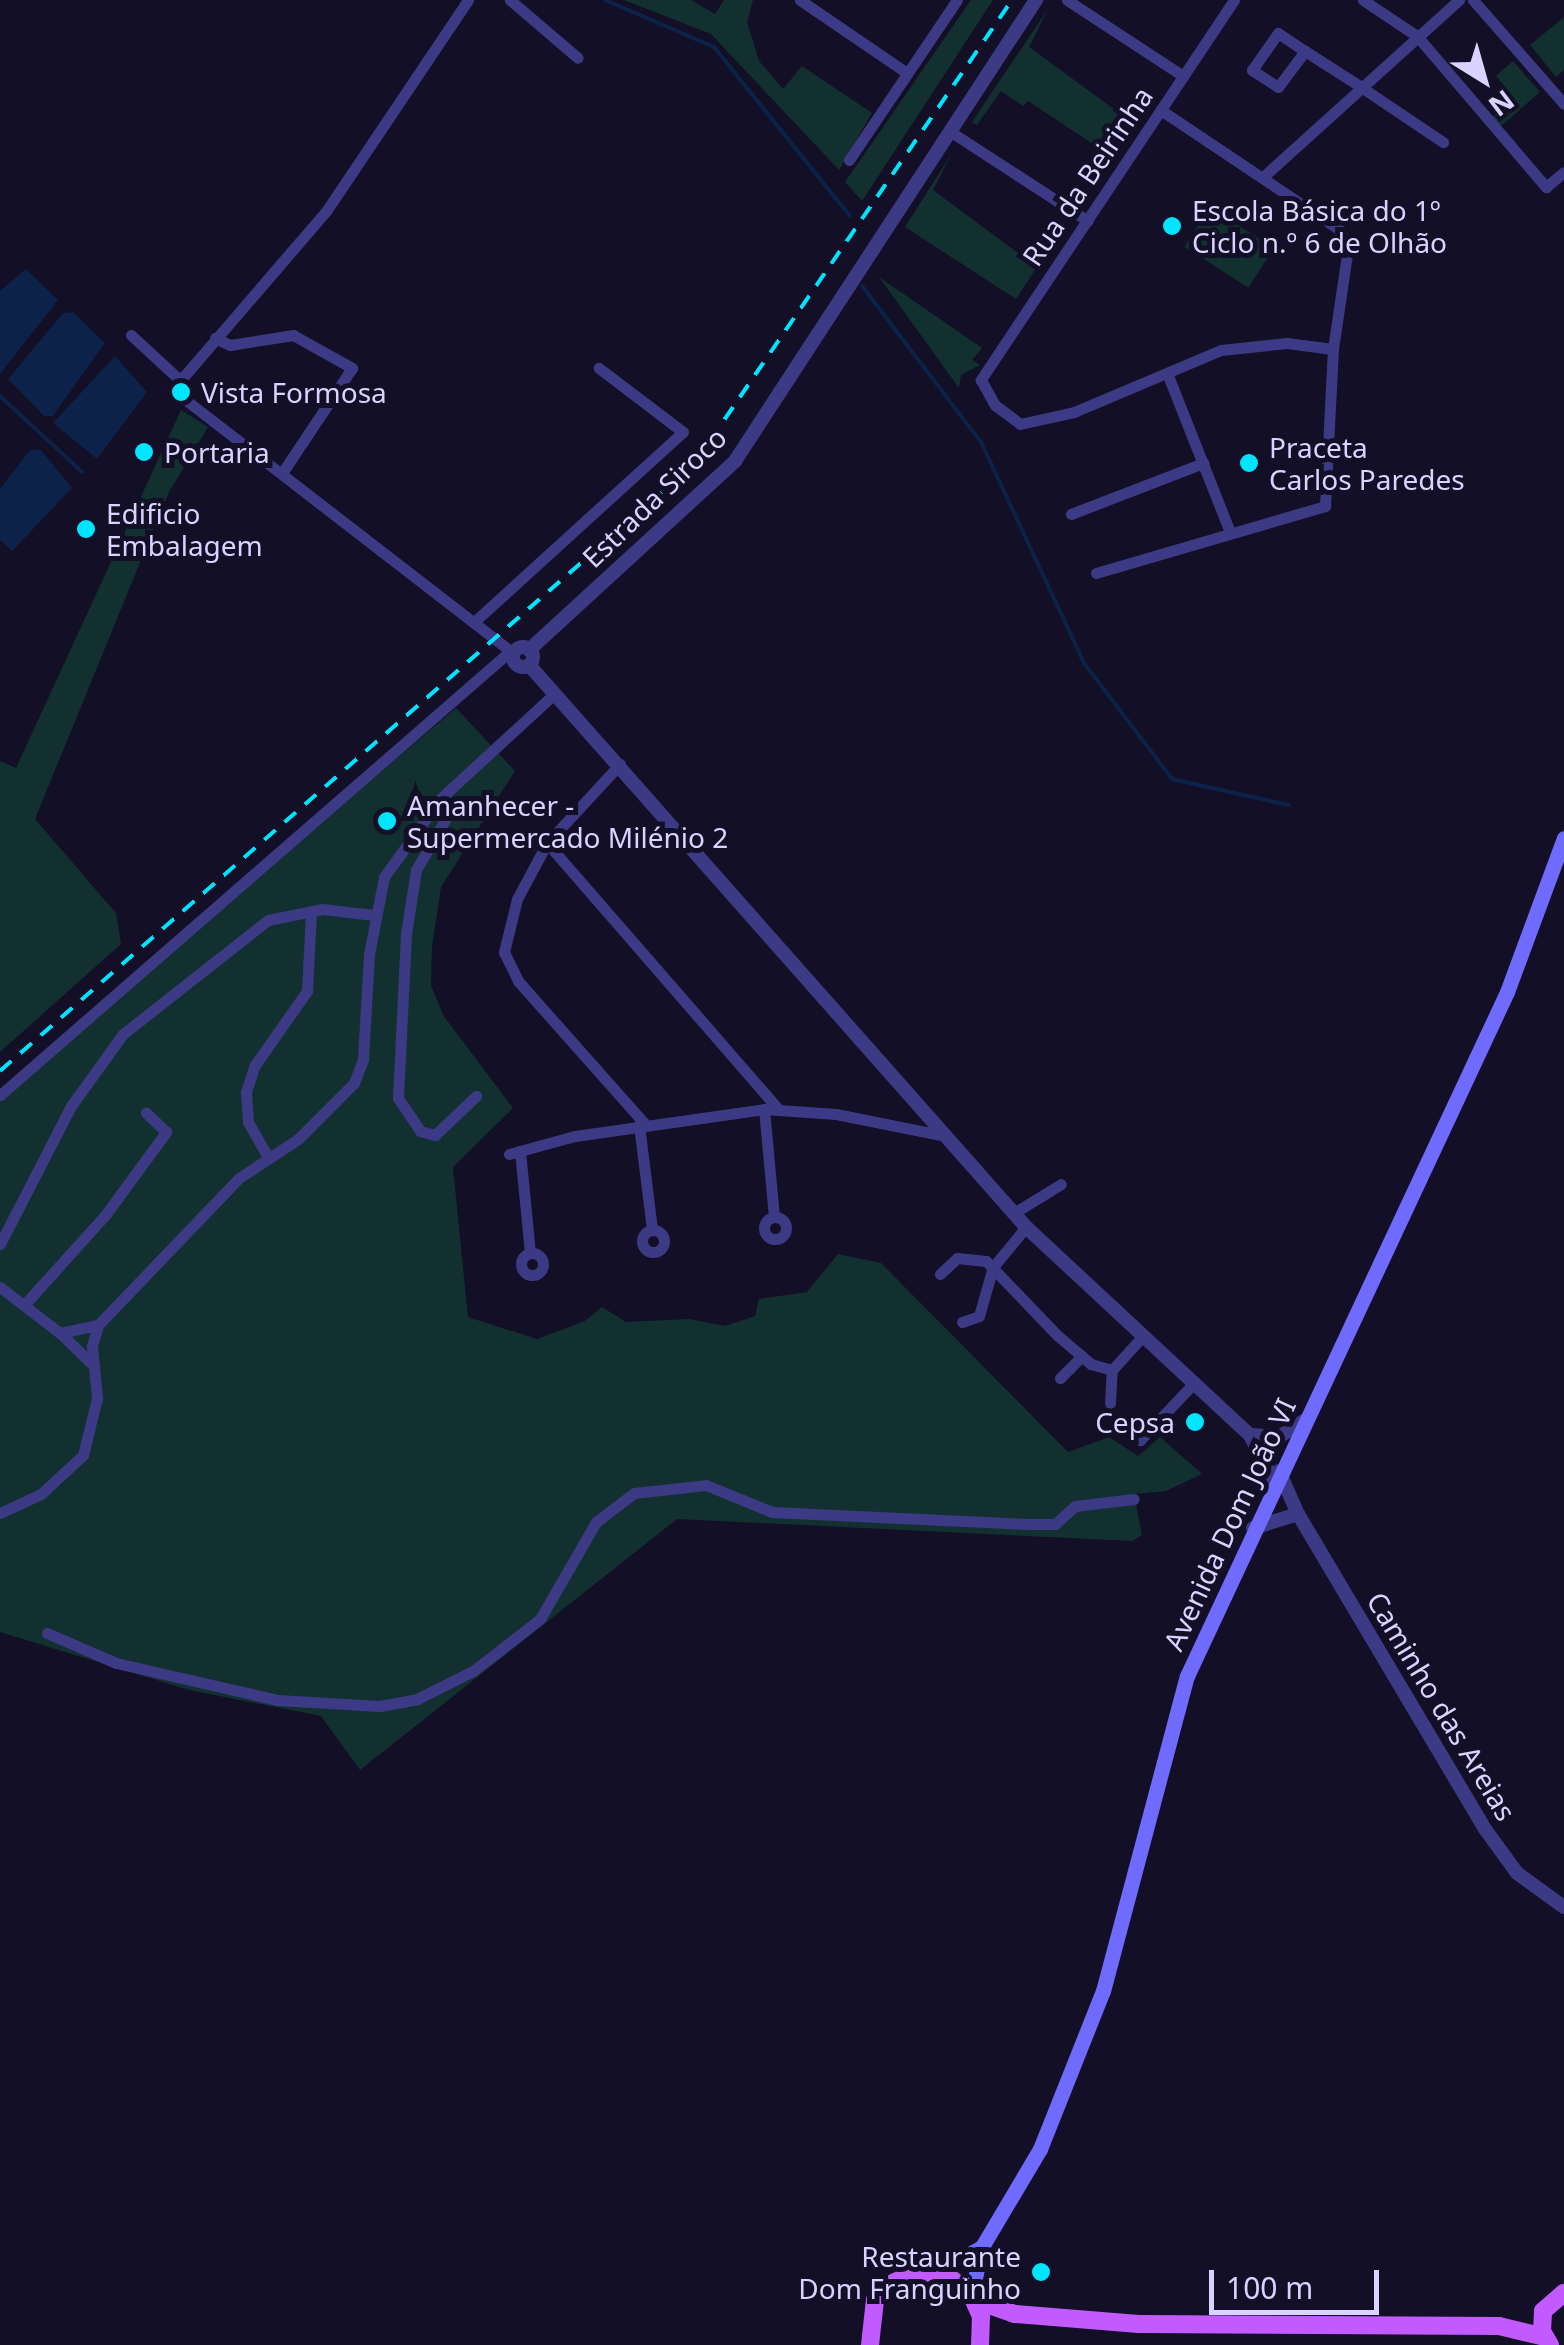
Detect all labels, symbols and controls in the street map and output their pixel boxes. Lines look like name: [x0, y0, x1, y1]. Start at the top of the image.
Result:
north arrow: [1434, 30, 1534, 130]
street label: Rua da Beirinha: [1015, 80, 1159, 272]
text: N: [1482, 82, 1523, 126]
place label: Escola Básica do 1º Ciclo n.º 6 de Olhão: [1192, 193, 1447, 259]
marker: Escola Básica do 1º Ciclo n.º 6 de Olhão: [1161, 215, 1183, 237]
place label: Vista Formosa: [201, 375, 387, 409]
marker: Vista Formosa: [170, 381, 192, 403]
street label: Estrada Siroco: [575, 420, 733, 574]
place label: Praceta Carlos Paredes: [1269, 430, 1465, 496]
place label: Portaria: [164, 435, 270, 469]
marker: Portaria: [133, 441, 155, 463]
marker: Praceta Carlos Paredes: [1238, 452, 1260, 474]
place label: Edificio Embalagem: [106, 496, 263, 562]
marker: Edificio Embalagem: [75, 518, 97, 540]
place label: Amanhecer - Supermercado Milénio 2: [407, 788, 728, 854]
marker: Amanhecer - Supermercado Milénio 2: [376, 810, 398, 832]
street label: Avenida Dom João VI: [1156, 1393, 1302, 1655]
place label: Cepsa: [1095, 1405, 1175, 1439]
marker: Cepsa: [1184, 1411, 1206, 1433]
street label: Caminho das Areias: [1361, 1586, 1523, 1826]
place label: Restaurante Dom Franguinho: [798, 2239, 1021, 2305]
scale bar: [1214, 2250, 1384, 2312]
marker: Restaurante Dom Franguinho: [1030, 2261, 1052, 2283]
text: 100 m: [1226, 2267, 1313, 2308]

